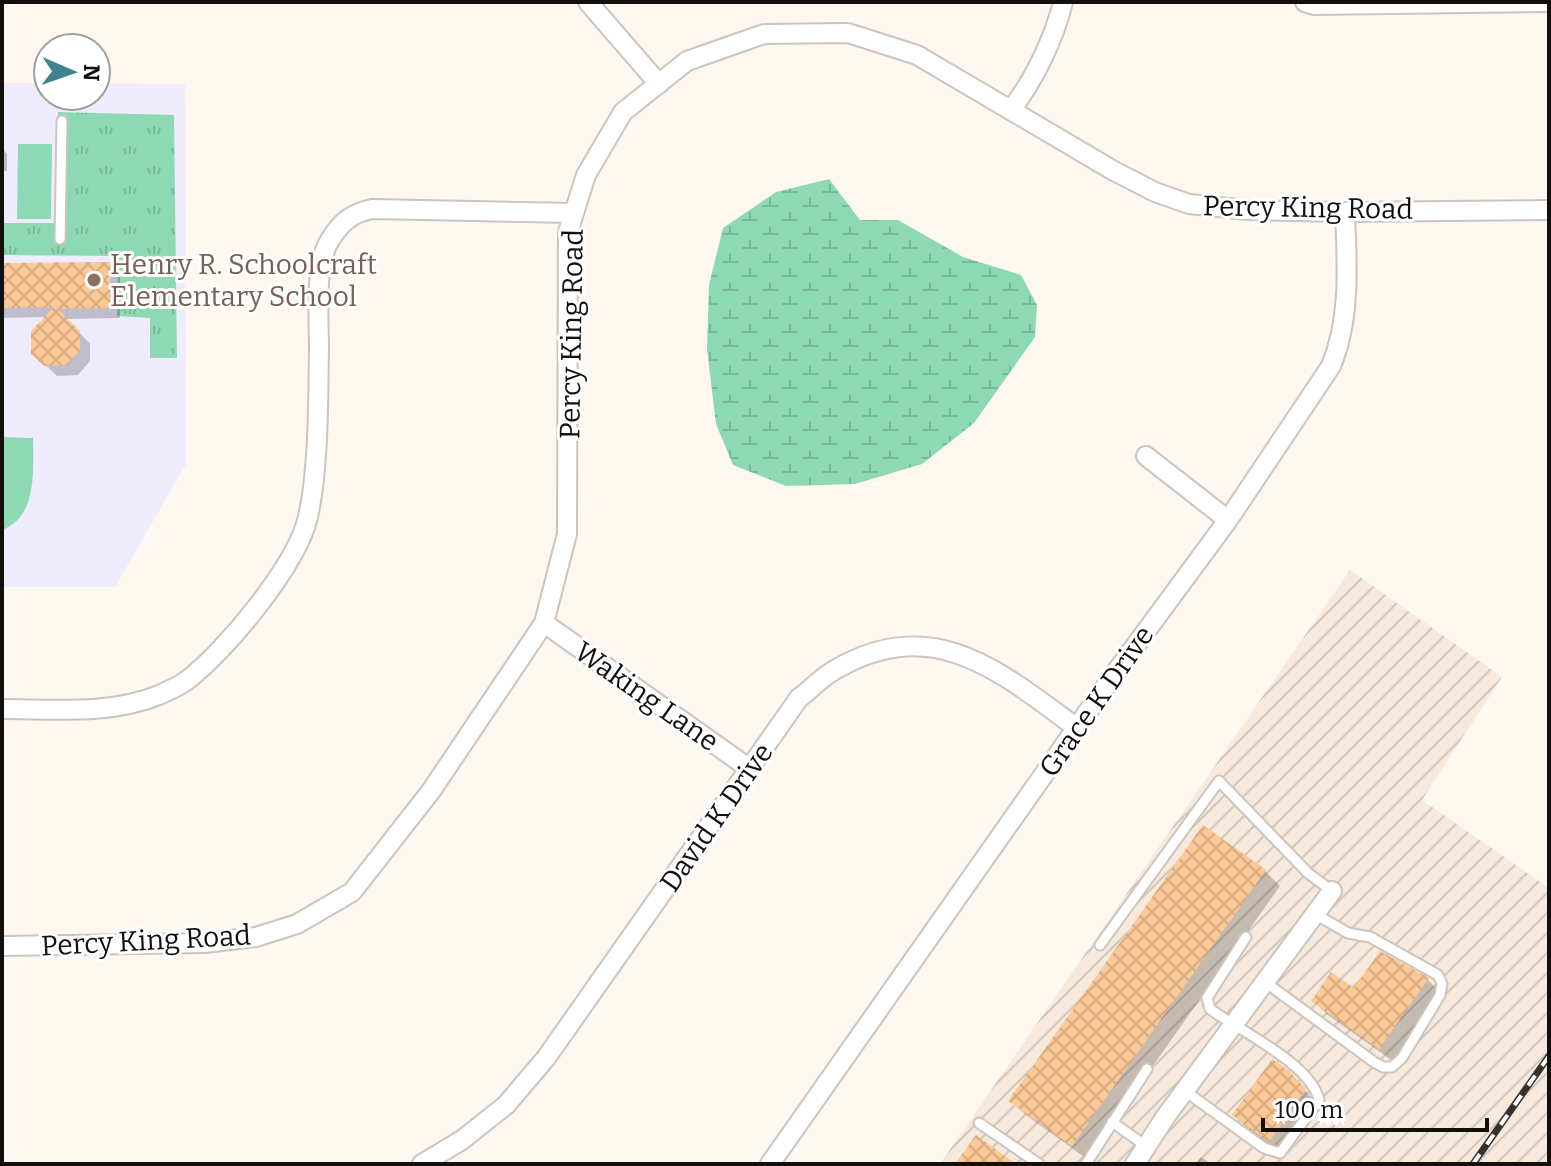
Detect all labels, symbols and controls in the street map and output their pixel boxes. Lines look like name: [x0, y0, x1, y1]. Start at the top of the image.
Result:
north arrow: [32, 32, 112, 112]
text: N: [78, 64, 105, 82]
street label: Percy King Road: [1203, 189, 1413, 226]
street label: Percy King Road: [553, 229, 590, 439]
place label: Henry R. Schoolcraft Elementary School: [110, 248, 377, 313]
marker: Henry R. Schoolcraft Elementary School: [85, 271, 103, 289]
street label: Grace K Drive: [1032, 619, 1161, 783]
street label: Waking Lane: [569, 635, 725, 758]
street label: David K Drive: [653, 737, 780, 898]
street label: Percy King Road: [40, 919, 252, 962]
scale bar: [1263, 1082, 1487, 1132]
text: 100 m: [1275, 1096, 1343, 1124]

